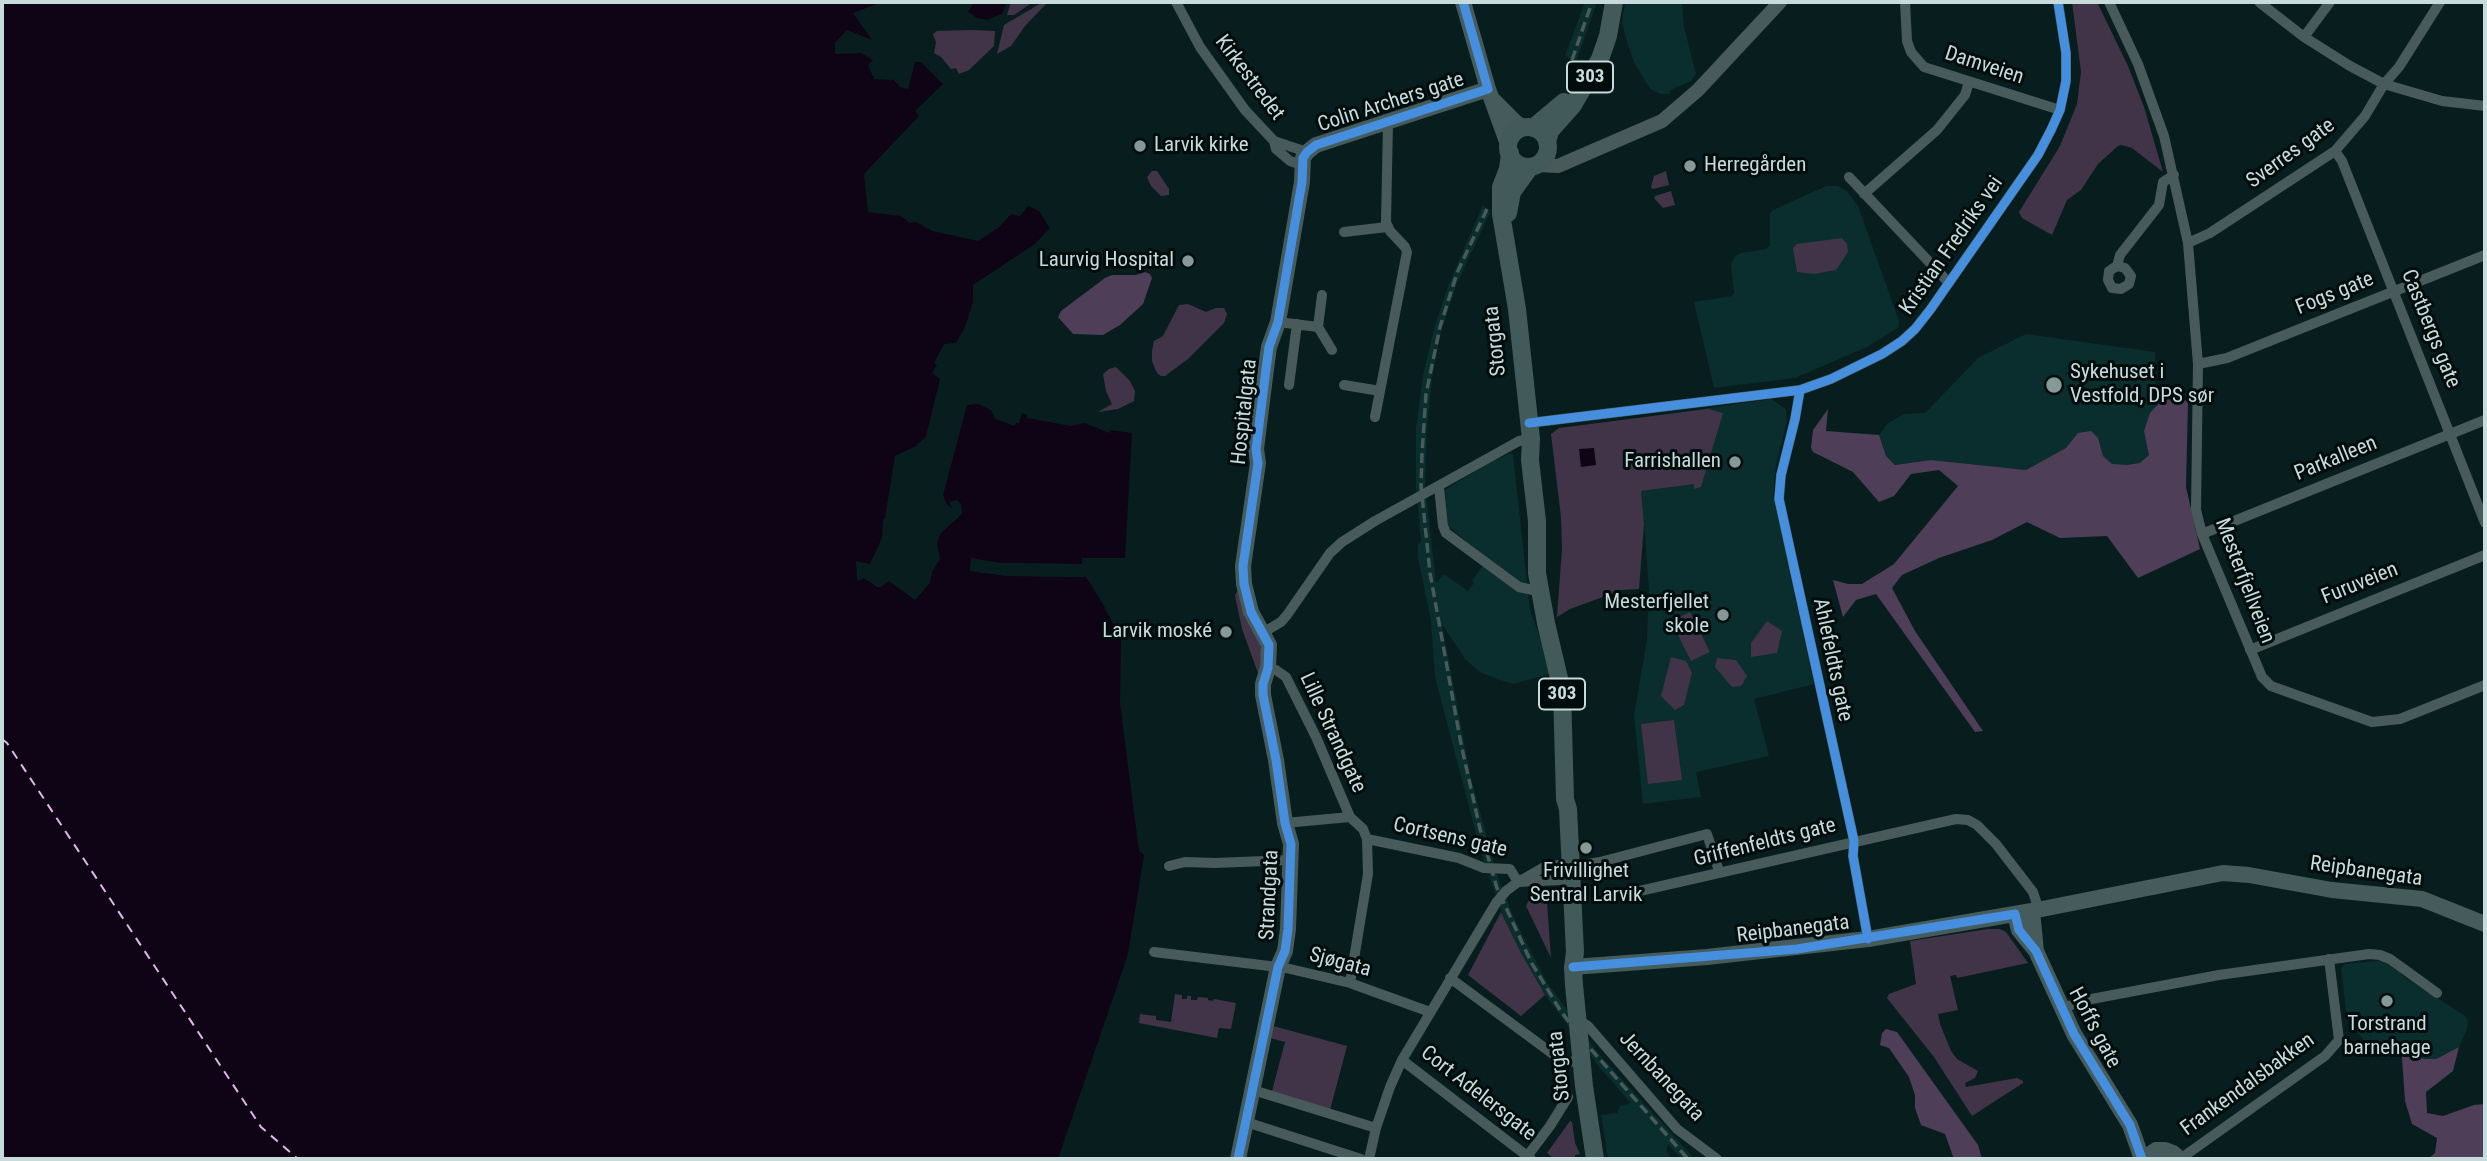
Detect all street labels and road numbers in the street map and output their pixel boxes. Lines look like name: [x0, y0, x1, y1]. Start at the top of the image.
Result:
street label: Kirkestredet: [1209, 30, 1289, 126]
street label: Damveien: [1941, 41, 2027, 91]
road number: 303: [1567, 61, 1613, 92]
street label: Colin Archers gate: [1315, 67, 1467, 139]
street label: Sverres gate: [2242, 114, 2340, 194]
street label: Kristian Fredriks vei: [1895, 172, 2009, 320]
street label: Castbergs gate: [2395, 266, 2465, 392]
street label: Fogs gate: [2292, 267, 2378, 321]
street label: Storgata: [1480, 305, 1512, 377]
street label: Hospitalgata: [1227, 358, 1263, 466]
street label: Parkalleen: [2291, 431, 2381, 487]
street label: Mesterfjellveien: [2209, 515, 2279, 647]
street label: Furuveien: [2318, 557, 2402, 611]
street label: Ahlefeldts gate: [1807, 596, 1857, 724]
street label: Lille Strandgate: [1293, 669, 1371, 797]
road number: 303: [1539, 678, 1585, 709]
street label: Cortsens gate: [1391, 813, 1509, 863]
street label: Griffenfeldts gate: [1691, 813, 1839, 873]
street label: Strandgata: [1255, 849, 1285, 941]
street label: Reipbanegata: [2308, 852, 2424, 892]
street label: Reipbanegata: [1735, 911, 1851, 949]
street label: Sjøgata: [1306, 943, 1374, 983]
street label: Hoffs gate: [2062, 983, 2126, 1073]
street label: Jernbanegata: [1613, 1027, 1709, 1127]
street label: Frankendalsbakken: [2176, 1028, 2320, 1142]
street label: Storgata: [1544, 1030, 1576, 1102]
street label: Cort Adelersgate: [1415, 1041, 1541, 1147]

